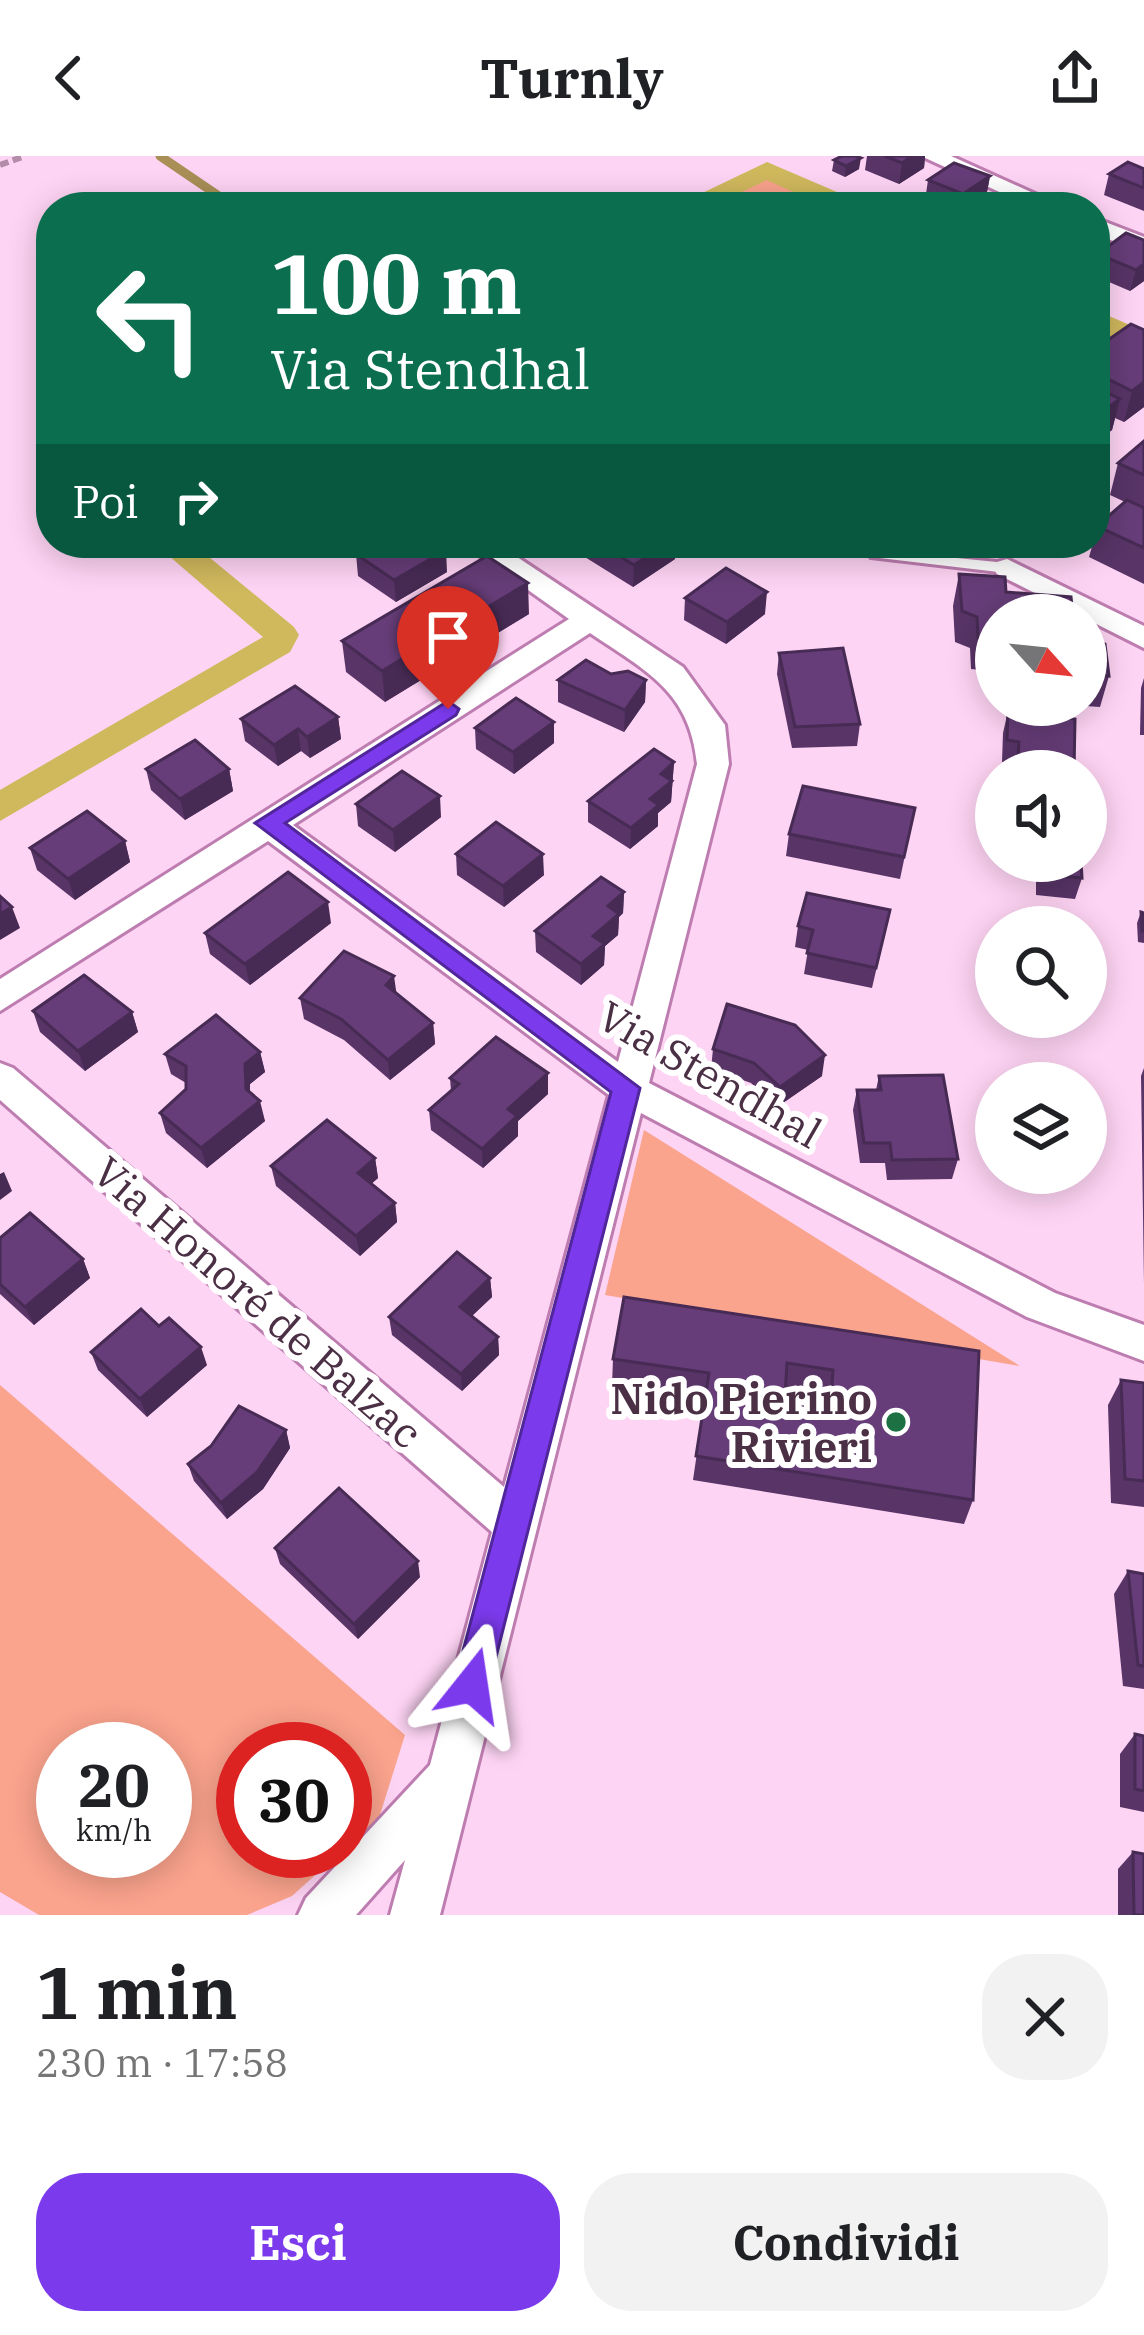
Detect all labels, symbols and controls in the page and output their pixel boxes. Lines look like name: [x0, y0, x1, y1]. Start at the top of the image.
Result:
text: Turnly: [480, 43, 664, 113]
icon: back: [36, 45, 102, 111]
icon: share: [1042, 45, 1108, 111]
text: 100 m: [270, 228, 522, 337]
icon: left: [72, 240, 228, 396]
text: Via Stendhal: [270, 334, 590, 404]
icon: right: [163, 468, 229, 534]
text: Poi: [72, 472, 139, 530]
pin: [397, 586, 499, 709]
north arrow: [975, 594, 1107, 726]
map controls: [975, 594, 1107, 1194]
icon: arrive: [415, 604, 481, 670]
button: sound: [975, 750, 1107, 882]
button: search: [975, 906, 1107, 1038]
street label: Via Stendhal: [588, 988, 832, 1160]
button: layers: [975, 1062, 1107, 1194]
street label: Via Honoré de Balzac: [82, 1144, 434, 1460]
place label: Nido Pierino Rivieri: [611, 1371, 872, 1474]
marker: Nido Pierino Rivieri: [883, 1409, 909, 1435]
position arrow: [409, 1622, 535, 1748]
speed limit sign: 30: [216, 1722, 372, 1878]
text: 20: [78, 1745, 150, 1824]
text: km/h: [76, 1810, 152, 1849]
text: 1 min: [36, 1945, 238, 2039]
button: close: [982, 1954, 1108, 2080]
text: 230 m · 17:58: [36, 2037, 288, 2088]
button: Esci: [36, 2173, 560, 2311]
button: Condividi: [584, 2173, 1108, 2311]

